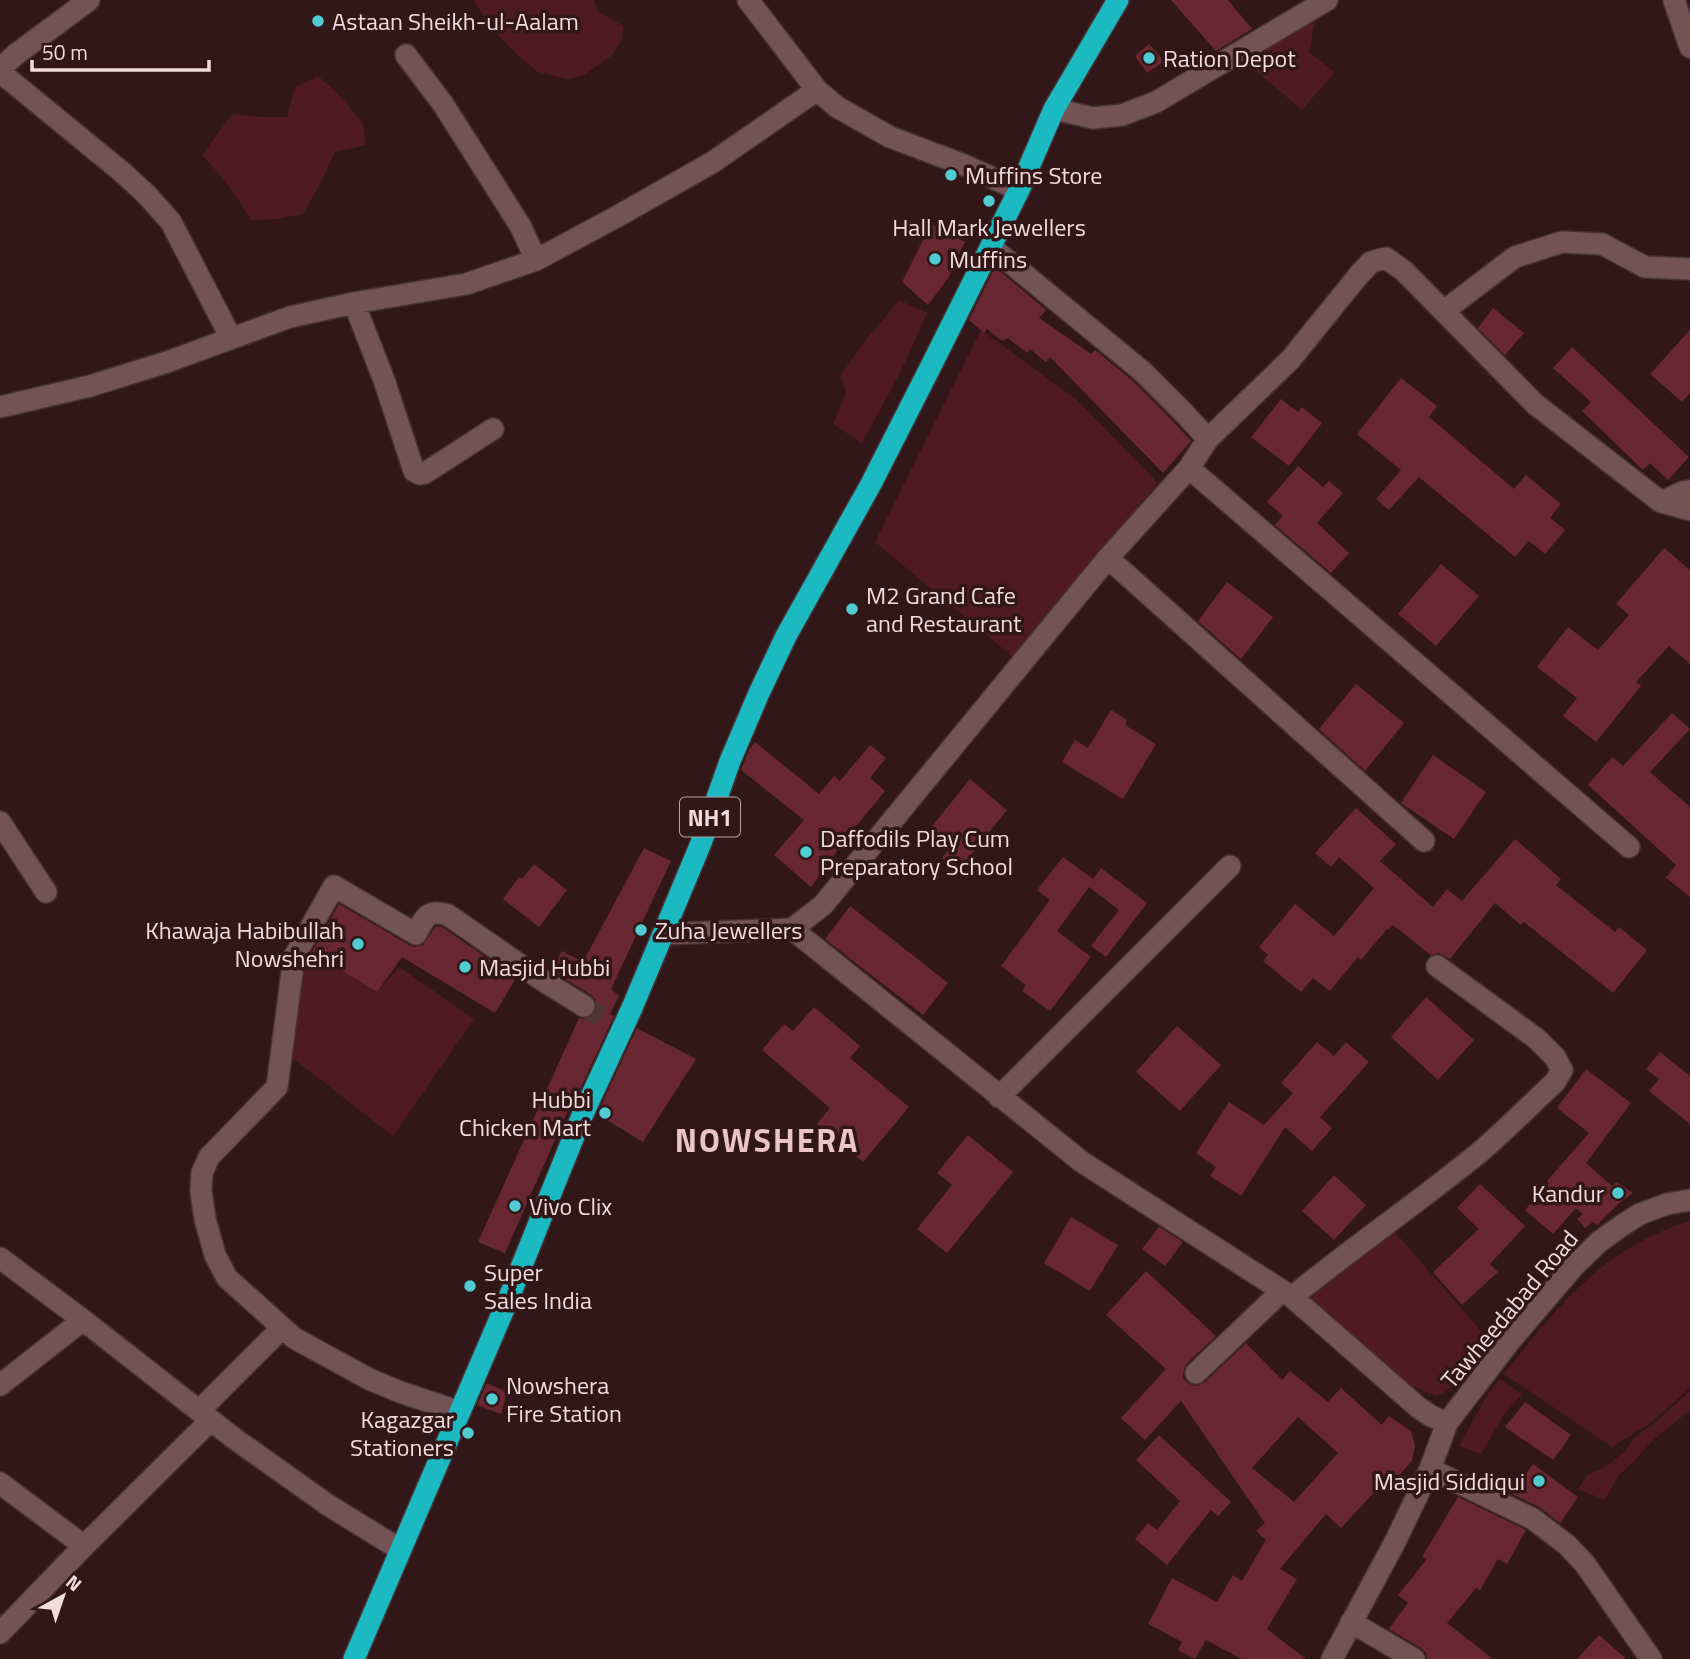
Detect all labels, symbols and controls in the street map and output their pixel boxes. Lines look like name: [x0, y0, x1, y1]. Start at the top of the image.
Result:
place label: Astaan Sheikh-ul-Aalam: [332, 3, 579, 39]
marker: Astaan Sheikh-ul-Aalam: [310, 13, 326, 29]
scale bar: [32, 28, 208, 72]
text: 50 m: [42, 36, 88, 68]
place label: Ration Depot: [1163, 40, 1296, 76]
marker: Ration Depot: [1141, 50, 1157, 66]
place label: Muffins Store: [965, 157, 1102, 193]
marker: Muffins Store: [943, 167, 959, 183]
marker: Hall Mark Jewellers: [981, 193, 997, 209]
place label: Hall Mark Jewellers: [892, 209, 1086, 245]
place label: Muffins: [949, 241, 1027, 277]
marker: Muffins: [927, 251, 943, 267]
place label: M2 Grand Cafe and Restaurant: [866, 577, 1022, 641]
marker: M2 Grand Cafe and Restaurant: [844, 601, 860, 617]
road number: NH1: [680, 797, 740, 836]
place label: Daffodils Play Cum Preparatory School: [820, 820, 1013, 884]
marker: Daffodils Play Cum Preparatory School: [798, 844, 814, 860]
place label: Khawaja Habibullah Nowshehri: [145, 912, 344, 976]
place label: Zuha Jewellers: [655, 912, 802, 948]
marker: Zuha Jewellers: [633, 922, 649, 938]
marker: Khawaja Habibullah Nowshehri: [350, 936, 366, 952]
place label: Masjid Hubbi: [479, 949, 610, 985]
marker: Masjid Hubbi: [457, 959, 473, 975]
place label: Hubbi Chicken Mart: [459, 1081, 592, 1145]
marker: Hubbi Chicken Mart: [597, 1105, 613, 1121]
district label: NOWSHERA: [675, 1116, 859, 1164]
place label: Kandur: [1532, 1175, 1604, 1211]
marker: Kandur: [1610, 1185, 1626, 1201]
place label: Vivo Clix: [529, 1188, 612, 1224]
marker: Vivo Clix: [507, 1198, 523, 1214]
street label: Tawheedabad Road: [1432, 1222, 1586, 1396]
place label: Super Sales India: [484, 1254, 592, 1318]
marker: Super Sales India: [462, 1278, 478, 1294]
place label: Nowshera Fire Station: [506, 1367, 622, 1431]
marker: Nowshera Fire Station: [484, 1391, 500, 1407]
place label: Kagazgar Stationers: [350, 1401, 454, 1465]
marker: Kagazgar Stationers: [460, 1425, 476, 1441]
place label: Masjid Siddiqui: [1374, 1463, 1525, 1499]
marker: Masjid Siddiqui: [1531, 1473, 1547, 1489]
north arrow: [28, 1561, 98, 1631]
text: N: [60, 1567, 89, 1598]

